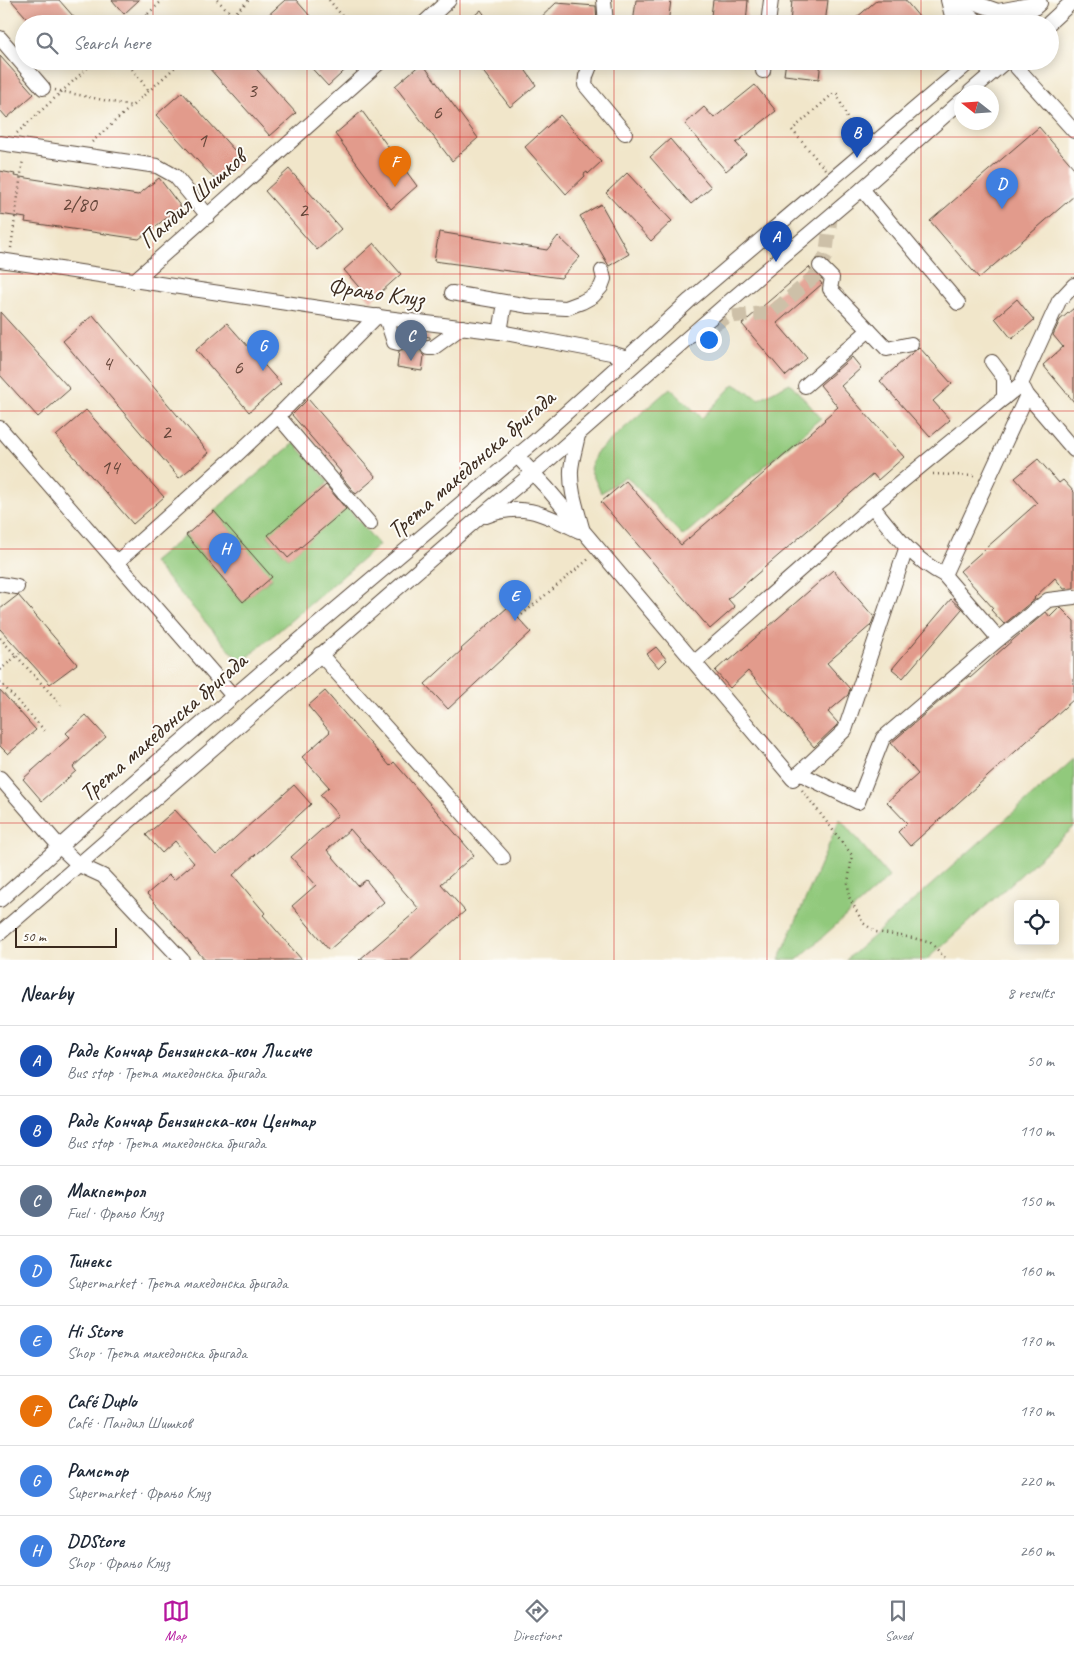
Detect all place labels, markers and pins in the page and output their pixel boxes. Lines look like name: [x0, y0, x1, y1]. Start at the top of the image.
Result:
pin: B: [841, 117, 873, 158]
pin: F: [379, 146, 411, 187]
pin: D: [986, 168, 1018, 209]
pin: A: [760, 221, 792, 262]
pin: C: [395, 320, 427, 361]
pin: G: [247, 330, 279, 371]
pin: H: [209, 533, 241, 574]
pin: E: [499, 580, 531, 621]

